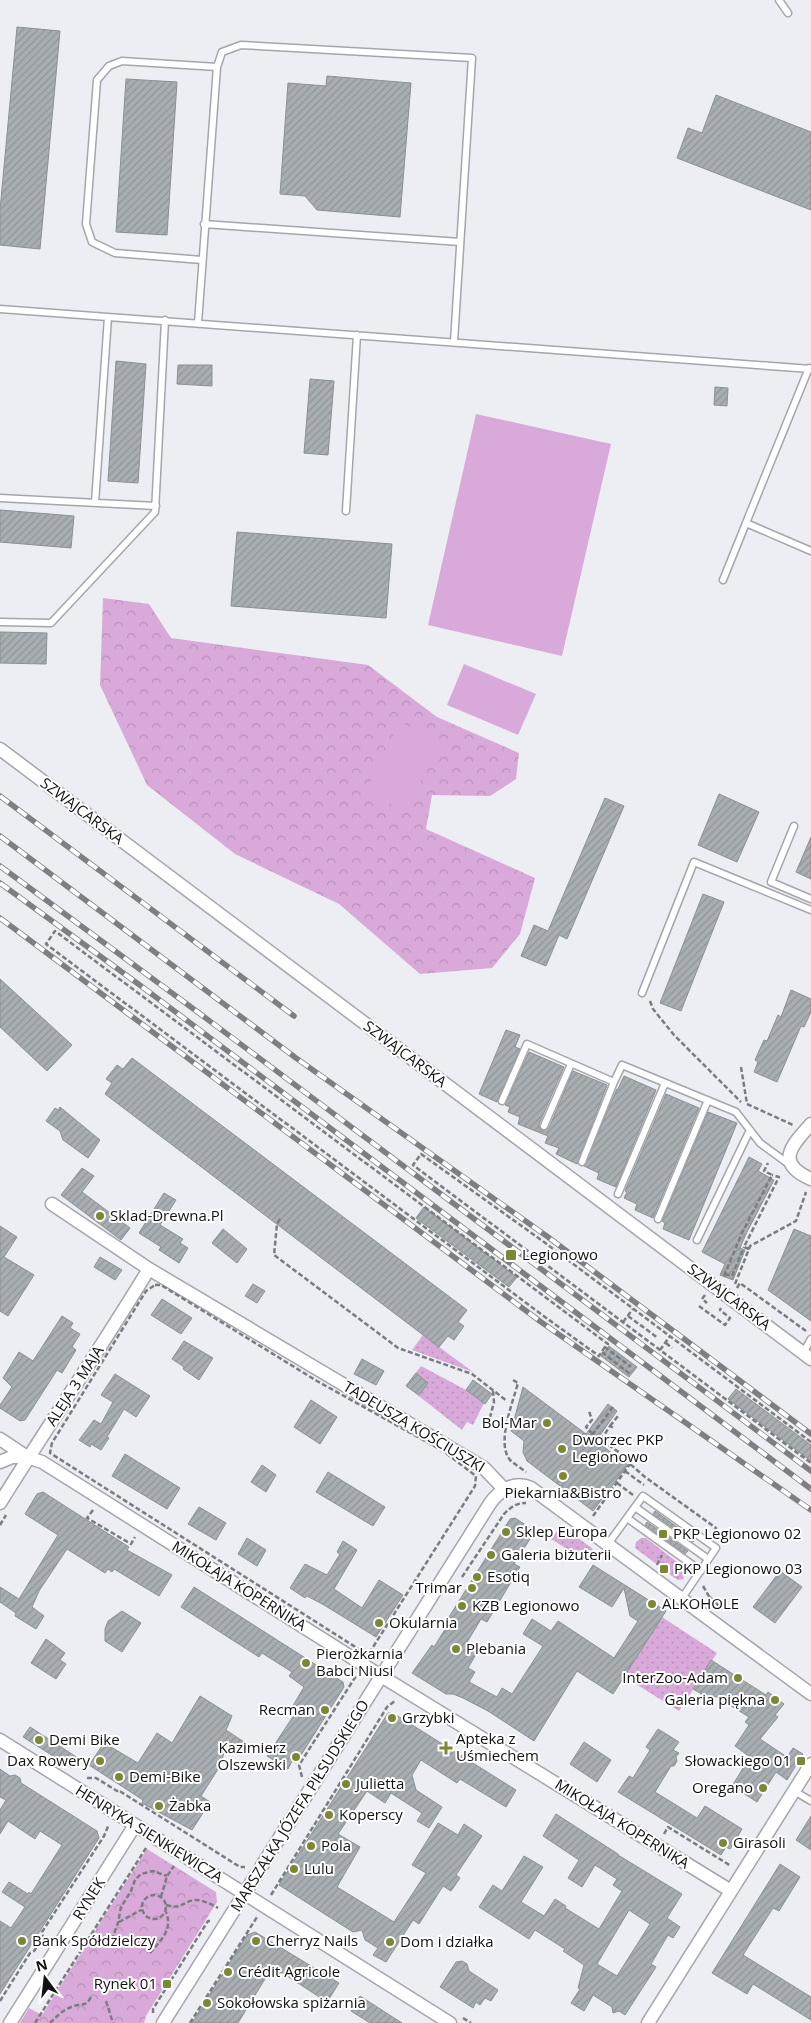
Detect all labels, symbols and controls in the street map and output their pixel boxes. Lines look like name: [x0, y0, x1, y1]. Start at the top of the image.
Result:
street label: SZWAJCARSKA: [37, 772, 129, 848]
street label: SZWAJCARSKA: [360, 1015, 452, 1091]
place label: Sklad-Drewna.Pl: [110, 1205, 224, 1225]
marker: Sklad-Drewna.Pl: [94, 1210, 106, 1222]
place label: Legionowo: [522, 1244, 598, 1264]
marker: Legionowo: [504, 1248, 518, 1262]
street label: SZWAJCARSKA: [684, 1258, 776, 1334]
street label: ALEJA 3 MAJA: [41, 1341, 108, 1429]
street label: TADEUSZA KOŚCIUSZKI: [340, 1376, 489, 1476]
place label: Bol-Mar: [482, 1412, 537, 1432]
marker: Bol-Mar: [541, 1417, 553, 1429]
place label: Dworzec PKP Legionowo: [572, 1429, 663, 1466]
marker: Dworzec PKP Legionowo: [556, 1443, 568, 1455]
marker: Piekarnia&Bistro: [557, 1470, 569, 1482]
place label: Piekarnia&Bistro: [505, 1482, 621, 1502]
place label: Sklep Europa: [516, 1521, 608, 1541]
place label: PKP Legionowo 02: [673, 1523, 801, 1543]
marker: Sklep Europa: [500, 1526, 512, 1538]
marker: PKP Legionowo 02: [657, 1528, 669, 1540]
street label: MIKOŁAJA KOPERNIKA: [169, 1536, 311, 1635]
place label: Galeria biżuterii: [501, 1544, 611, 1564]
marker: Galeria biżuterii: [485, 1549, 497, 1561]
place label: PKP Legionowo 03: [674, 1558, 802, 1578]
marker: PKP Legionowo 03: [658, 1563, 670, 1575]
place label: Esotiq: [487, 1566, 530, 1586]
marker: Esotiq: [471, 1571, 483, 1583]
place label: Trimar: [415, 1577, 462, 1597]
marker: Trimar: [466, 1582, 478, 1594]
place label: ALKOHOLE: [662, 1593, 739, 1613]
place label: KZB Legionowo: [472, 1595, 579, 1615]
marker: ALKOHOLE: [646, 1598, 658, 1610]
marker: KZB Legionowo: [456, 1600, 468, 1612]
place label: Okularnia: [389, 1612, 457, 1632]
marker: Okularnia: [373, 1617, 385, 1629]
place label: Plebania: [466, 1638, 526, 1658]
place label: Pierożkarnia Babci Niusi: [316, 1643, 403, 1680]
marker: Plebania: [450, 1643, 462, 1655]
marker: Pierożkarnia Babci Niusi: [300, 1657, 312, 1669]
place label: InterZoo-Adam: [622, 1667, 728, 1687]
marker: InterZoo-Adam: [732, 1672, 744, 1684]
place label: Galeria piękna: [665, 1689, 765, 1709]
marker: Galeria piękna: [769, 1694, 781, 1706]
street label: MARSZAŁKA JÓZEFA PIŁSUDSKIEGO: [225, 1696, 373, 1915]
place label: Recman: [259, 1699, 315, 1719]
marker: Recman: [319, 1704, 331, 1716]
place label: Grzybki: [402, 1707, 454, 1727]
marker: Grzybki: [386, 1712, 398, 1724]
place label: Apteka z Uśmiechem: [456, 1728, 539, 1765]
place label: Demi Bike: [49, 1729, 120, 1749]
marker: Demi Bike: [33, 1734, 45, 1746]
place label: Kazimierz Olszewski: [218, 1737, 286, 1774]
marker: Apteka z Uśmiechem: [440, 1742, 452, 1754]
place label: Dax Rowery: [7, 1750, 90, 1770]
place label: Słowackiego 01: [685, 1750, 791, 1770]
marker: Kazimierz Olszewski: [290, 1751, 302, 1763]
marker: Dax Rowery: [94, 1755, 106, 1767]
marker: Słowackiego 01: [795, 1755, 807, 1767]
place label: Demi-Bike: [129, 1766, 201, 1786]
marker: Demi-Bike: [113, 1771, 125, 1783]
place label: Julietta: [354, 1773, 404, 1793]
street label: MIKOŁAJA KOPERNIKA: [552, 1774, 694, 1873]
place label: Oregano: [692, 1777, 753, 1797]
marker: Julietta: [340, 1778, 352, 1790]
street label: HENRYKA SIENKIEWICZA: [72, 1780, 227, 1887]
marker: Oregano: [757, 1782, 769, 1794]
place label: Żabka: [169, 1795, 211, 1815]
marker: Żabka: [153, 1800, 165, 1812]
place label: Koperscy: [339, 1804, 403, 1824]
marker: Koperscy: [323, 1809, 335, 1821]
place label: Girasoli: [733, 1832, 786, 1852]
place label: Pola: [321, 1835, 351, 1855]
marker: Girasoli: [717, 1837, 729, 1849]
marker: Pola: [305, 1840, 317, 1852]
place label: Lulu: [304, 1858, 334, 1878]
marker: Lulu: [288, 1863, 300, 1875]
street label: RYNEK: [67, 1873, 109, 1923]
place label: Bank Spółdzielczy: [32, 1930, 156, 1950]
place label: Cherryz Nails: [266, 1930, 358, 1950]
place label: Dom i działka: [400, 1931, 494, 1951]
marker: Bank Spółdzielczy: [16, 1935, 28, 1947]
marker: Cherryz Nails: [250, 1935, 262, 1947]
marker: Dom i działka: [384, 1936, 396, 1948]
north arrow: [20, 1953, 70, 2003]
text: N: [34, 1954, 49, 1976]
place label: Crédit Agricole: [238, 1961, 340, 1981]
marker: Crédit Agricole: [222, 1966, 234, 1978]
place label: Rynek 01: [94, 1973, 157, 1993]
marker: Rynek 01: [161, 1978, 173, 1990]
place label: Sokołowska spiżarnia: [217, 1992, 366, 2012]
marker: Sokołowska spiżarnia: [201, 1997, 213, 2009]

